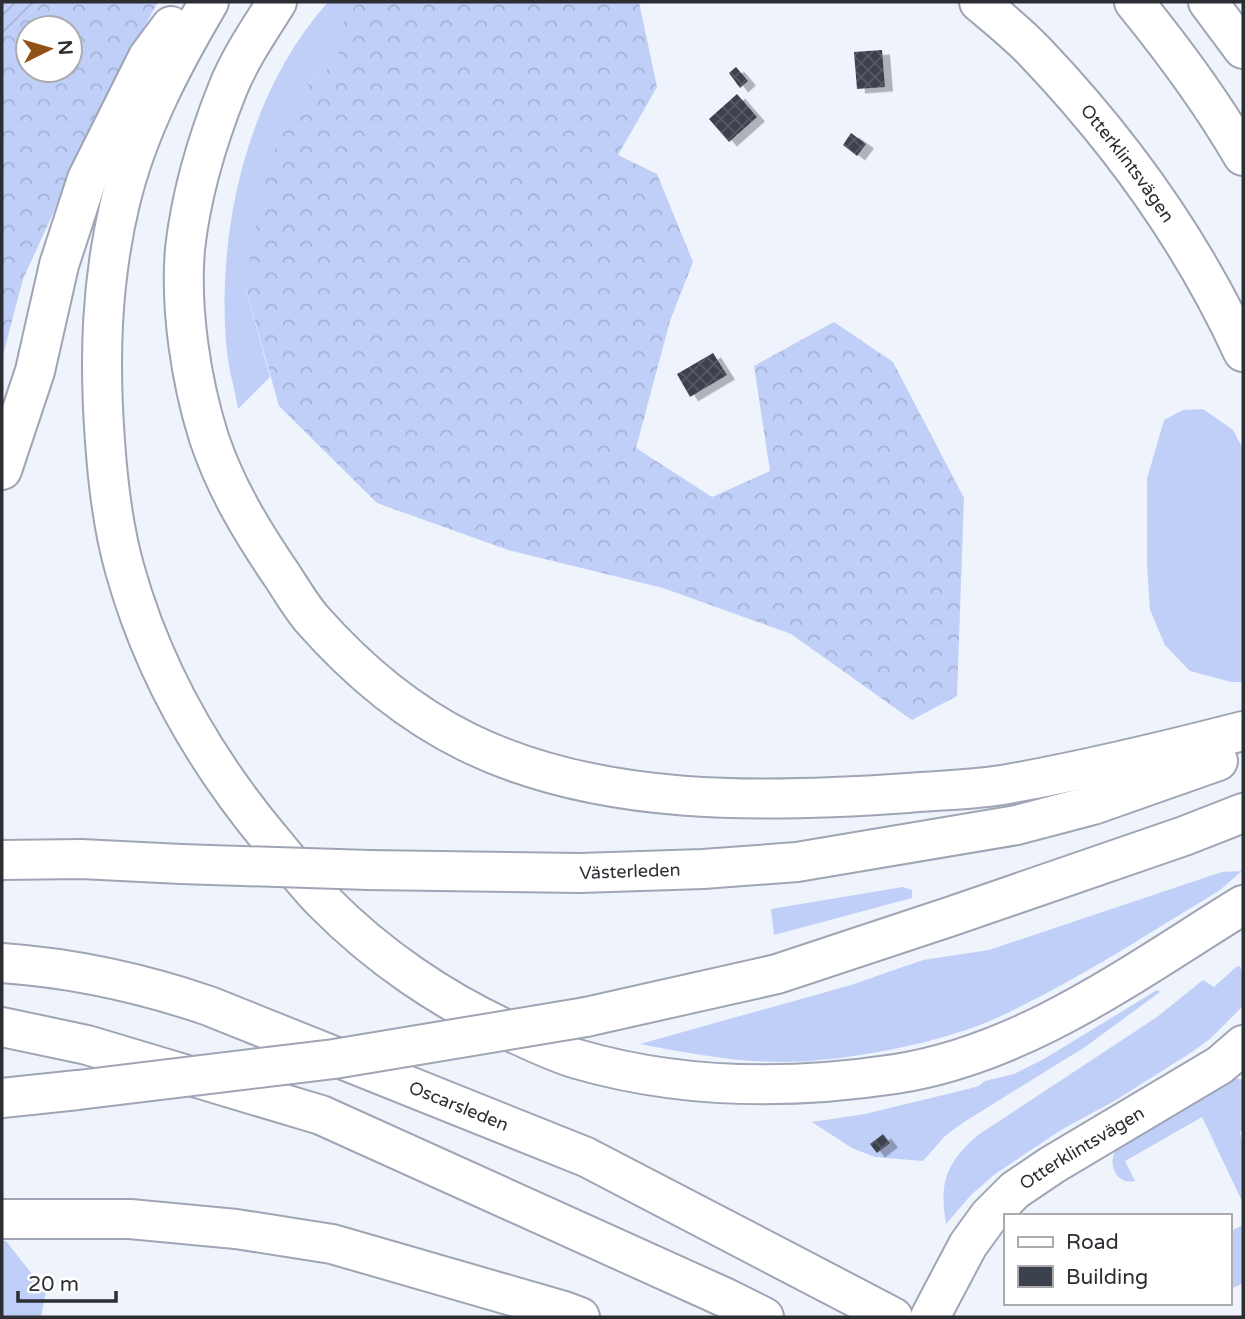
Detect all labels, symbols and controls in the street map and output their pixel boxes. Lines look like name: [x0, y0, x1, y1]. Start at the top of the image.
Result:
north arrow: [14, 14, 84, 84]
text: N: [53, 39, 77, 56]
street label: Otterklintsvägen: [1076, 100, 1179, 227]
street label: Västerleden: [579, 859, 681, 884]
street label: Oscarsleden: [406, 1076, 512, 1136]
street label: Otterklintsvägen: [1015, 1102, 1148, 1195]
legend: [1004, 1214, 1231, 1305]
text: Road: [1066, 1230, 1119, 1255]
scale bar: [18, 1260, 116, 1304]
text: Building: [1066, 1265, 1148, 1290]
text: 20 m: [28, 1272, 79, 1297]

